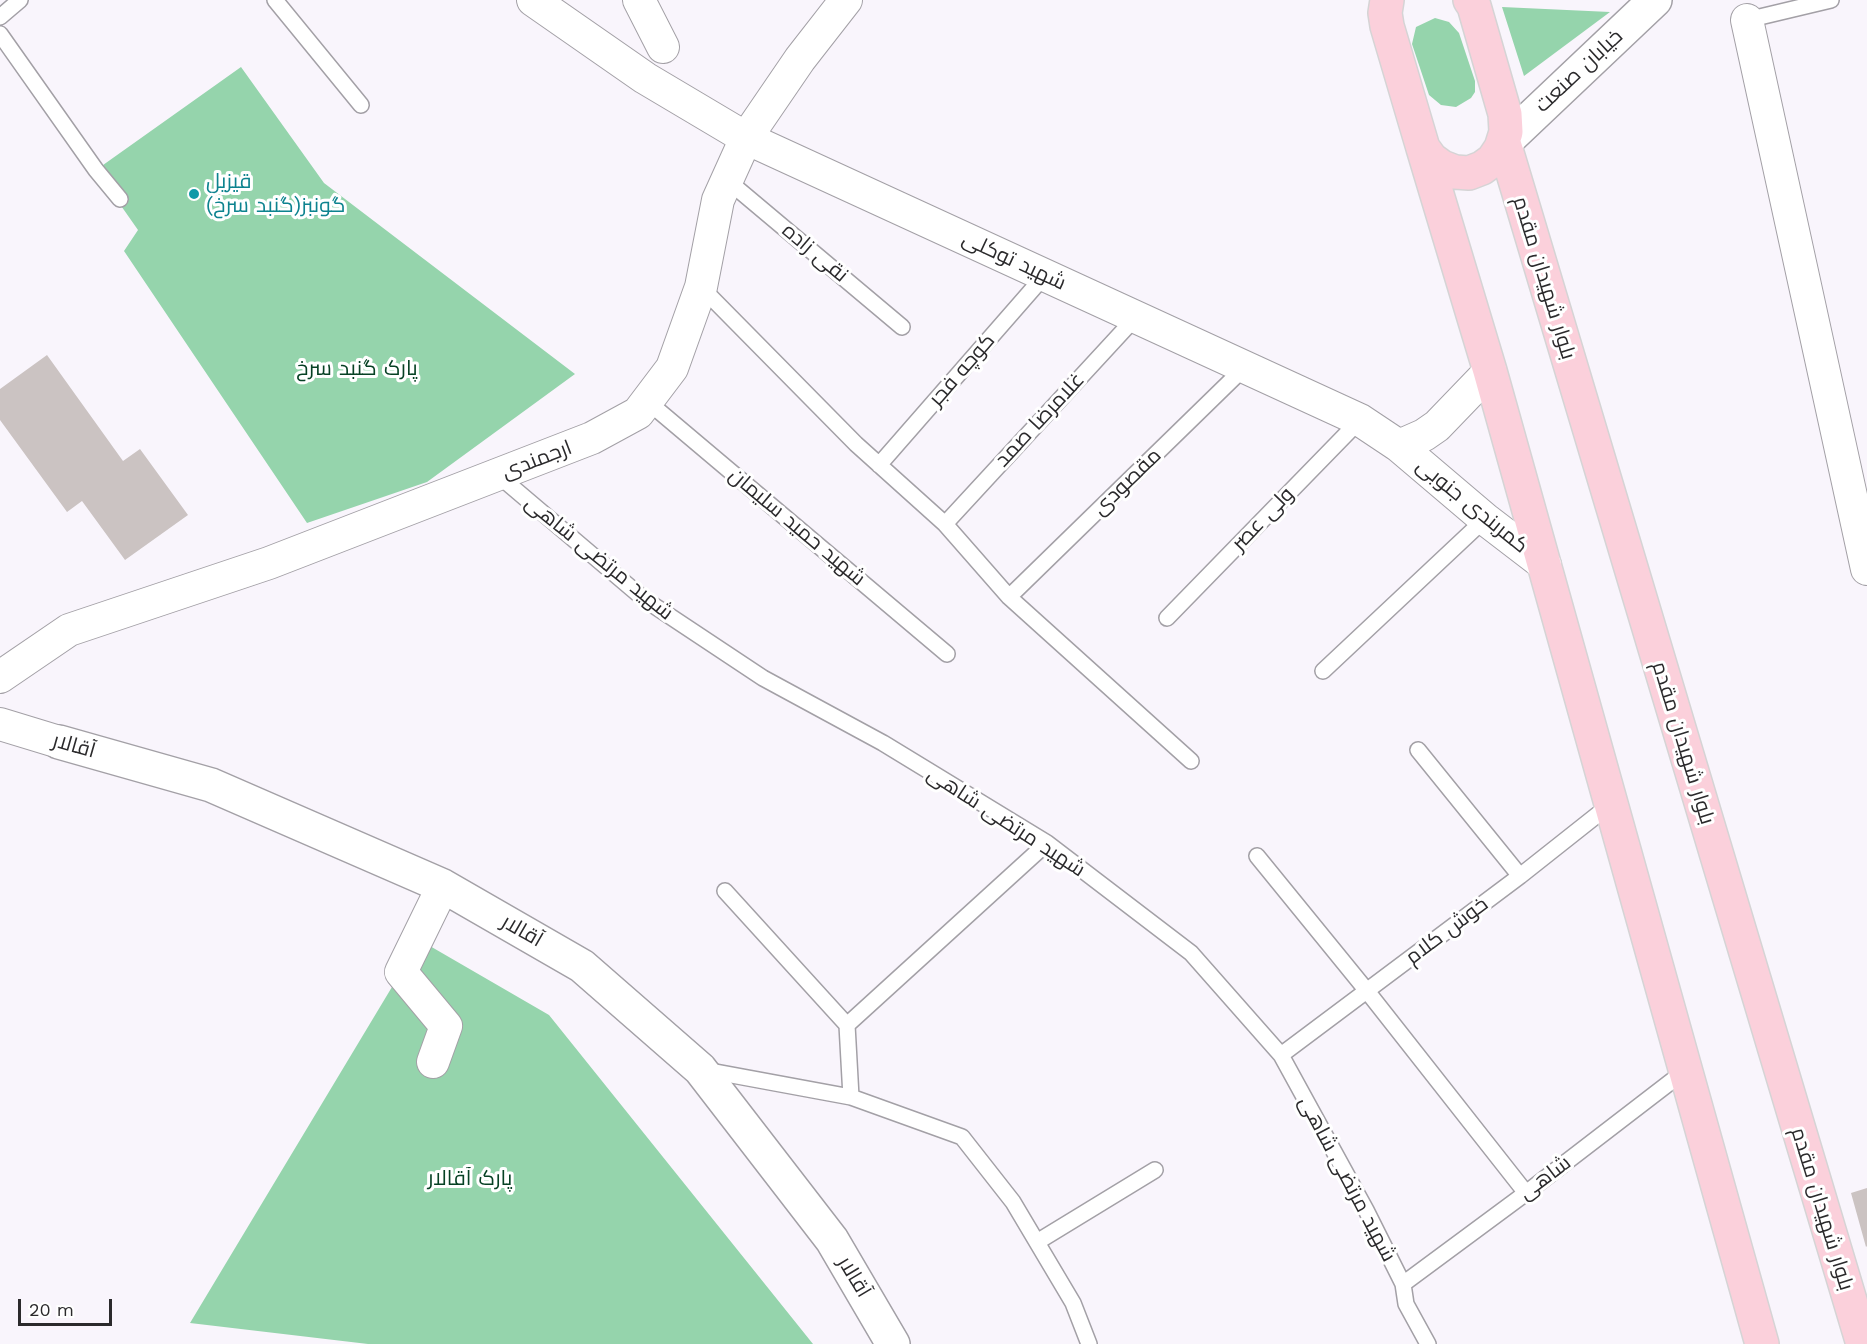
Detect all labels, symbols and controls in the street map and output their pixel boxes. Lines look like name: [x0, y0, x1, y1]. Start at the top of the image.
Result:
street label: خیابان صنعت: [1530, 24, 1628, 118]
place label: قیزیل گونبز(گنبد سرخ): [206, 169, 346, 219]
marker: قیزیل گونبز(گنبد سرخ): [187, 187, 201, 201]
street label: بلوار شهیدان مقدم: [1507, 193, 1581, 363]
street label: نقی زاده: [777, 218, 853, 288]
street label: شهید توکلی: [958, 226, 1070, 296]
street label: كوچه فجر: [924, 329, 1000, 411]
park label: پارک گنبد سرخ: [296, 356, 418, 382]
street label: غلامرضا صمد: [990, 368, 1090, 472]
street label: ارجمندی: [498, 435, 576, 485]
street label: مقصودی: [1087, 443, 1167, 521]
street label: کمربندی جنوبی: [1411, 453, 1533, 559]
street label: شهید حمید سلیمان: [724, 463, 870, 591]
street label: ولی عصر: [1227, 482, 1299, 556]
street label: شهید مرتضی شاهی: [520, 490, 678, 626]
street label: بلوار شهیدان مقدم: [1646, 658, 1720, 828]
street label: آقالار: [50, 728, 98, 764]
street label: شهید مرتضی شاهی: [922, 761, 1090, 883]
street label: خوش کلام: [1401, 892, 1493, 970]
street label: آقالار: [497, 909, 547, 953]
street label: شهید مرتضی شاهی: [1293, 1092, 1401, 1266]
street label: بلوار شهیدان مقدم: [1785, 1124, 1859, 1294]
street label: شاهی: [1514, 1150, 1576, 1206]
park label: پارک آقالار: [428, 1166, 512, 1192]
street label: آقالار: [832, 1252, 876, 1302]
scale bar: [21, 1287, 116, 1325]
text: 20 m: [29, 1299, 74, 1320]

